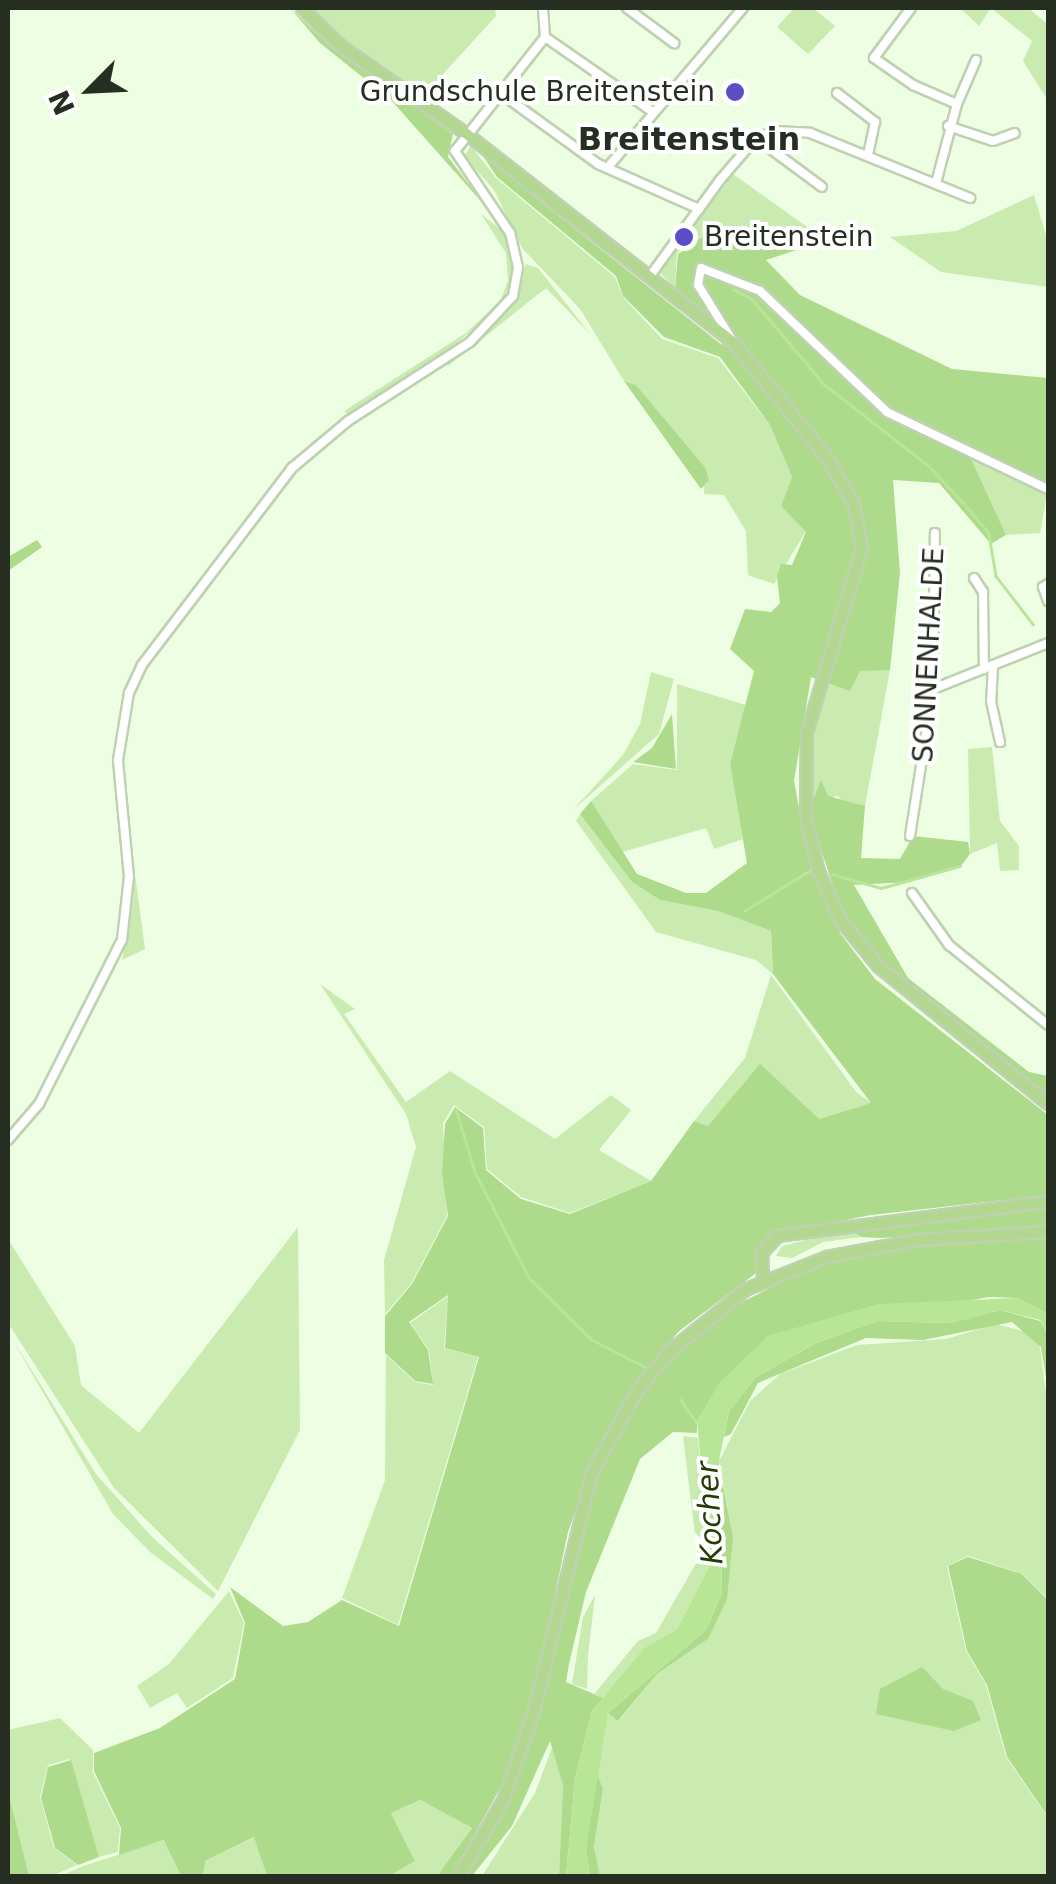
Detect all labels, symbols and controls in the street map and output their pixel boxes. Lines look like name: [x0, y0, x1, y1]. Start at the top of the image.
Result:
north arrow: [40, 40, 140, 140]
place label: Grundschule Breitenstein: [360, 75, 715, 109]
marker: Grundschule Breitenstein: [724, 81, 746, 103]
text: N: [42, 85, 82, 120]
district label: Breitenstein: [578, 120, 800, 158]
place label: Breitenstein: [704, 220, 873, 254]
marker: Breitenstein: [673, 226, 695, 248]
street label: SONNENHALDE: [907, 547, 951, 763]
water label: Kocher: [689, 1461, 731, 1565]

